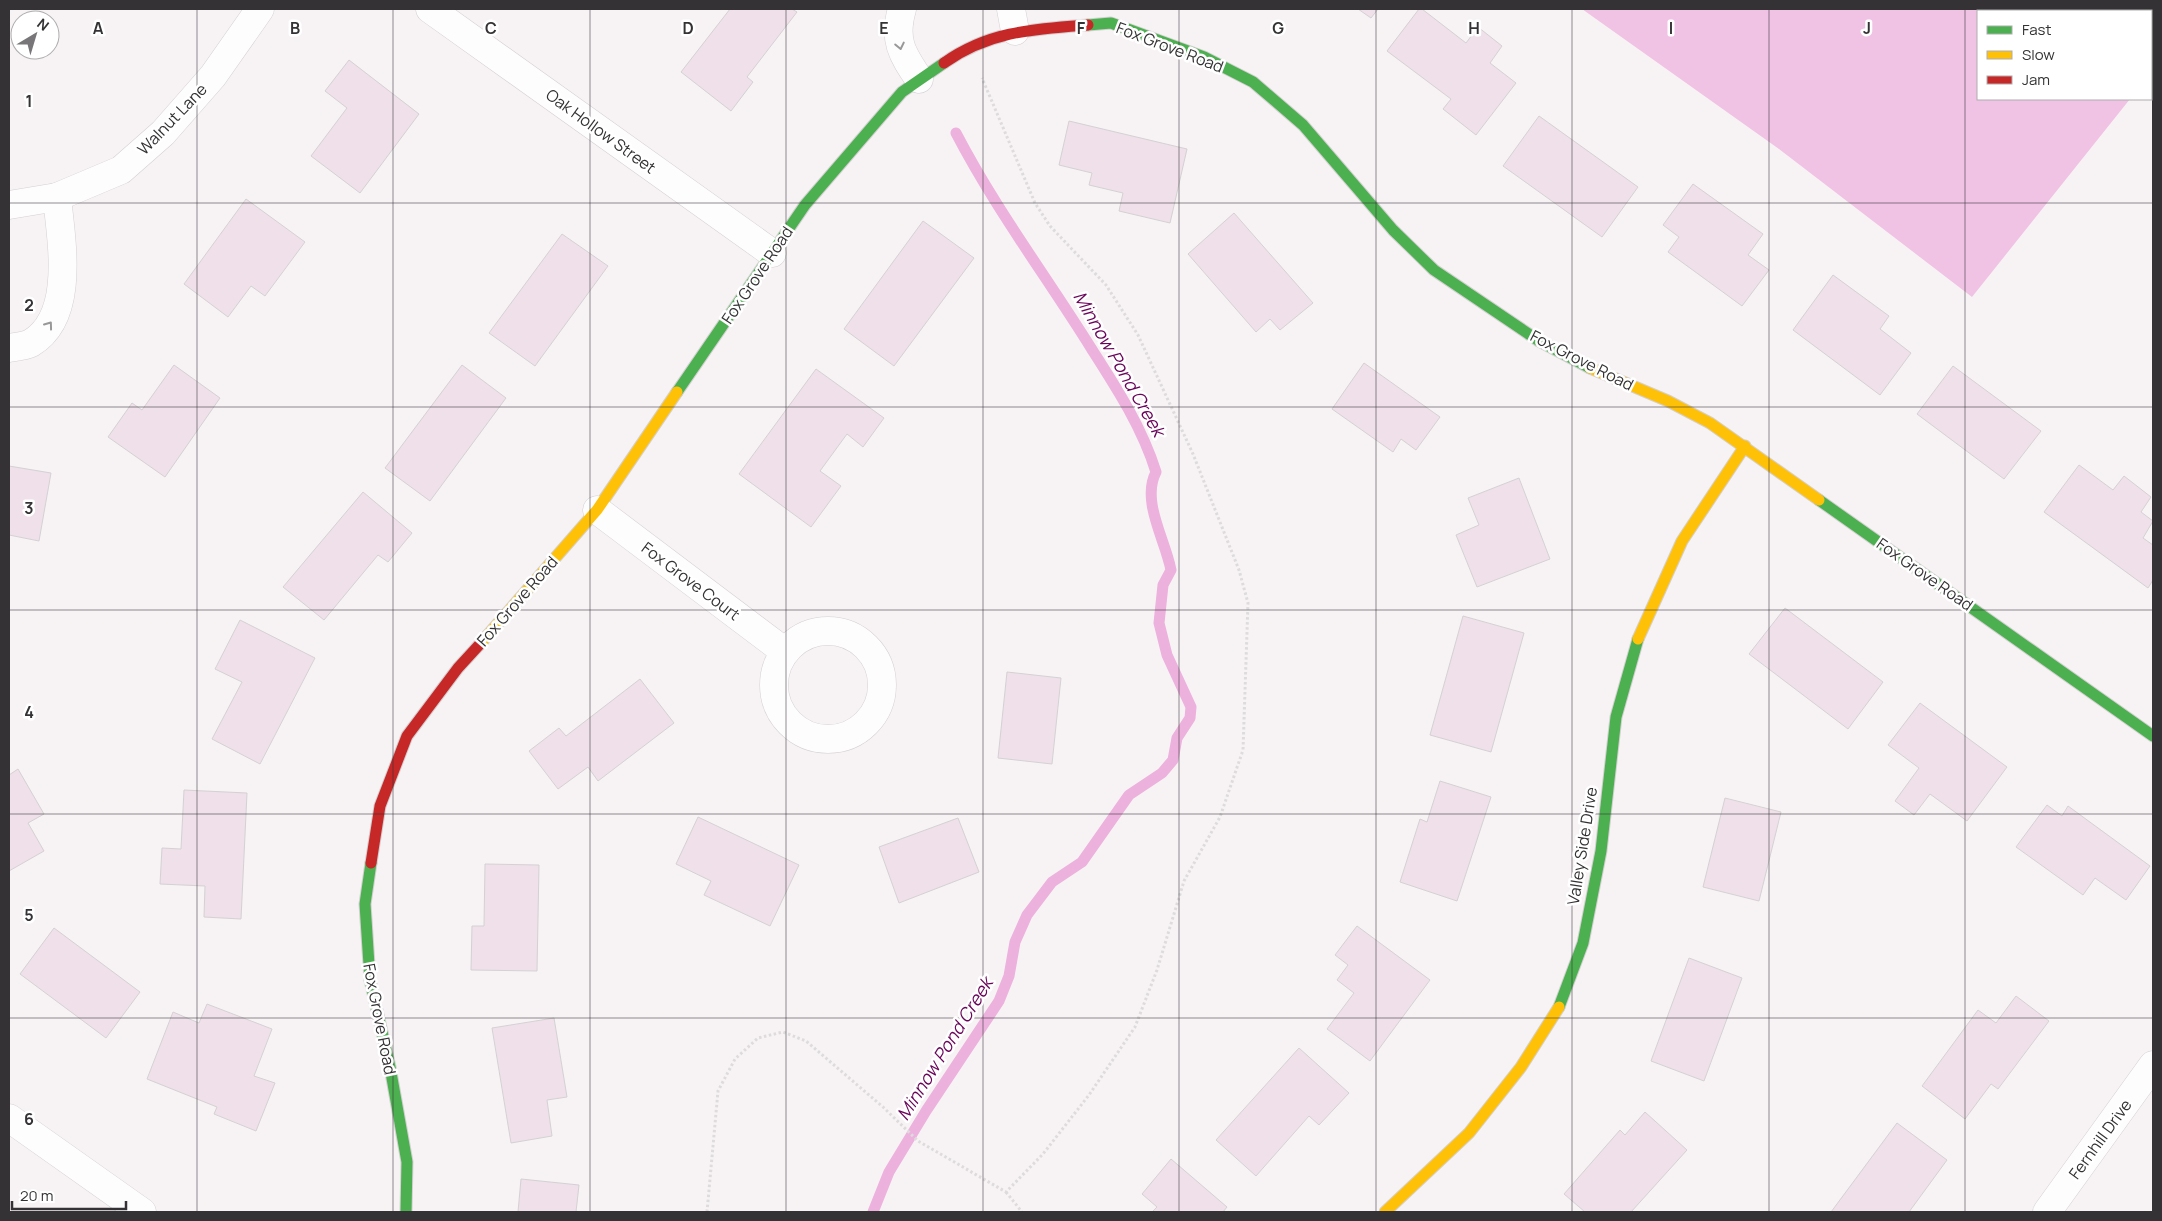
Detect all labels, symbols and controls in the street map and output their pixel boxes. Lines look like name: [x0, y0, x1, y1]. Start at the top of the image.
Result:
north arrow: [10, 10, 60, 60]
legend: [1977, 10, 2152, 100]
text: N: [33, 14, 53, 35]
street label: Fox Grove Road: [1113, 16, 1227, 78]
text: A: [93, 17, 104, 39]
text: B: [290, 17, 300, 39]
text: C: [485, 17, 497, 39]
text: D: [682, 17, 694, 39]
text: E: [879, 17, 889, 39]
text: F: [1077, 17, 1086, 39]
text: G: [1272, 17, 1284, 39]
text: H: [1468, 17, 1480, 39]
text: I: [1669, 17, 1673, 39]
text: J: [1863, 17, 1871, 39]
text: Fast: [2022, 19, 2051, 40]
one-way arrow: [894, 42, 905, 51]
text: Slow: [2022, 44, 2055, 65]
text: Jam: [2022, 69, 2050, 90]
street label: Walnut Lane: [132, 78, 212, 160]
street label: Oak Hollow Street: [541, 84, 661, 178]
text: 1: [25, 90, 33, 112]
street label: Fox Grove Road: [716, 222, 798, 328]
water label: Minnow Pond Creek: [1069, 287, 1173, 443]
text: 2: [24, 294, 34, 316]
one-way arrow: [43, 321, 52, 331]
street label: Fox Grove Road: [1527, 325, 1637, 395]
text: 3: [24, 497, 34, 519]
street label: Fox Grove Road: [1872, 533, 1978, 615]
street label: Fox Grove Court: [637, 537, 745, 625]
street label: Fox Grove Road: [472, 551, 562, 651]
text: 4: [24, 701, 34, 723]
street label: Valley Side Drive: [1562, 785, 1602, 907]
text: 5: [24, 904, 34, 926]
street label: Fox Grove Road: [358, 961, 402, 1077]
water label: Minnow Pond Creek: [891, 970, 999, 1124]
street label: Fernhill Drive: [2064, 1095, 2136, 1183]
text: 6: [24, 1108, 34, 1130]
scale bar: [12, 1178, 126, 1210]
text: 20 m: [20, 1185, 53, 1206]

